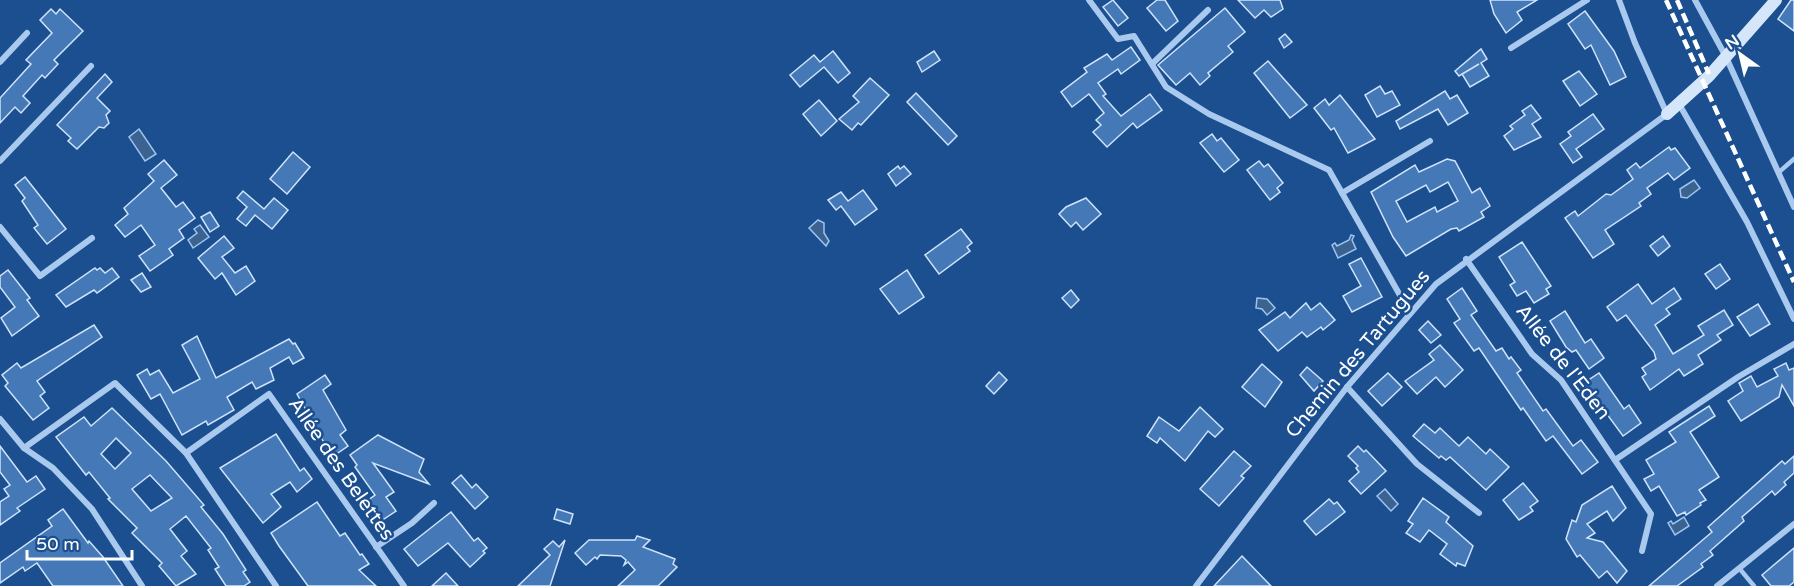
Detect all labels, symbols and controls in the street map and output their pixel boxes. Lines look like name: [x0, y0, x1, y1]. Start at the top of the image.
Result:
north arrow: [1710, 24, 1770, 84]
text: N: [1721, 31, 1743, 54]
street label: Chemin des Tartugues: [1281, 265, 1435, 443]
street label: Allée de l'Eden: [1511, 300, 1615, 424]
street label: Allée des Belettes: [283, 393, 399, 545]
scale bar: [27, 523, 132, 561]
text: 50 m: [36, 533, 80, 555]

